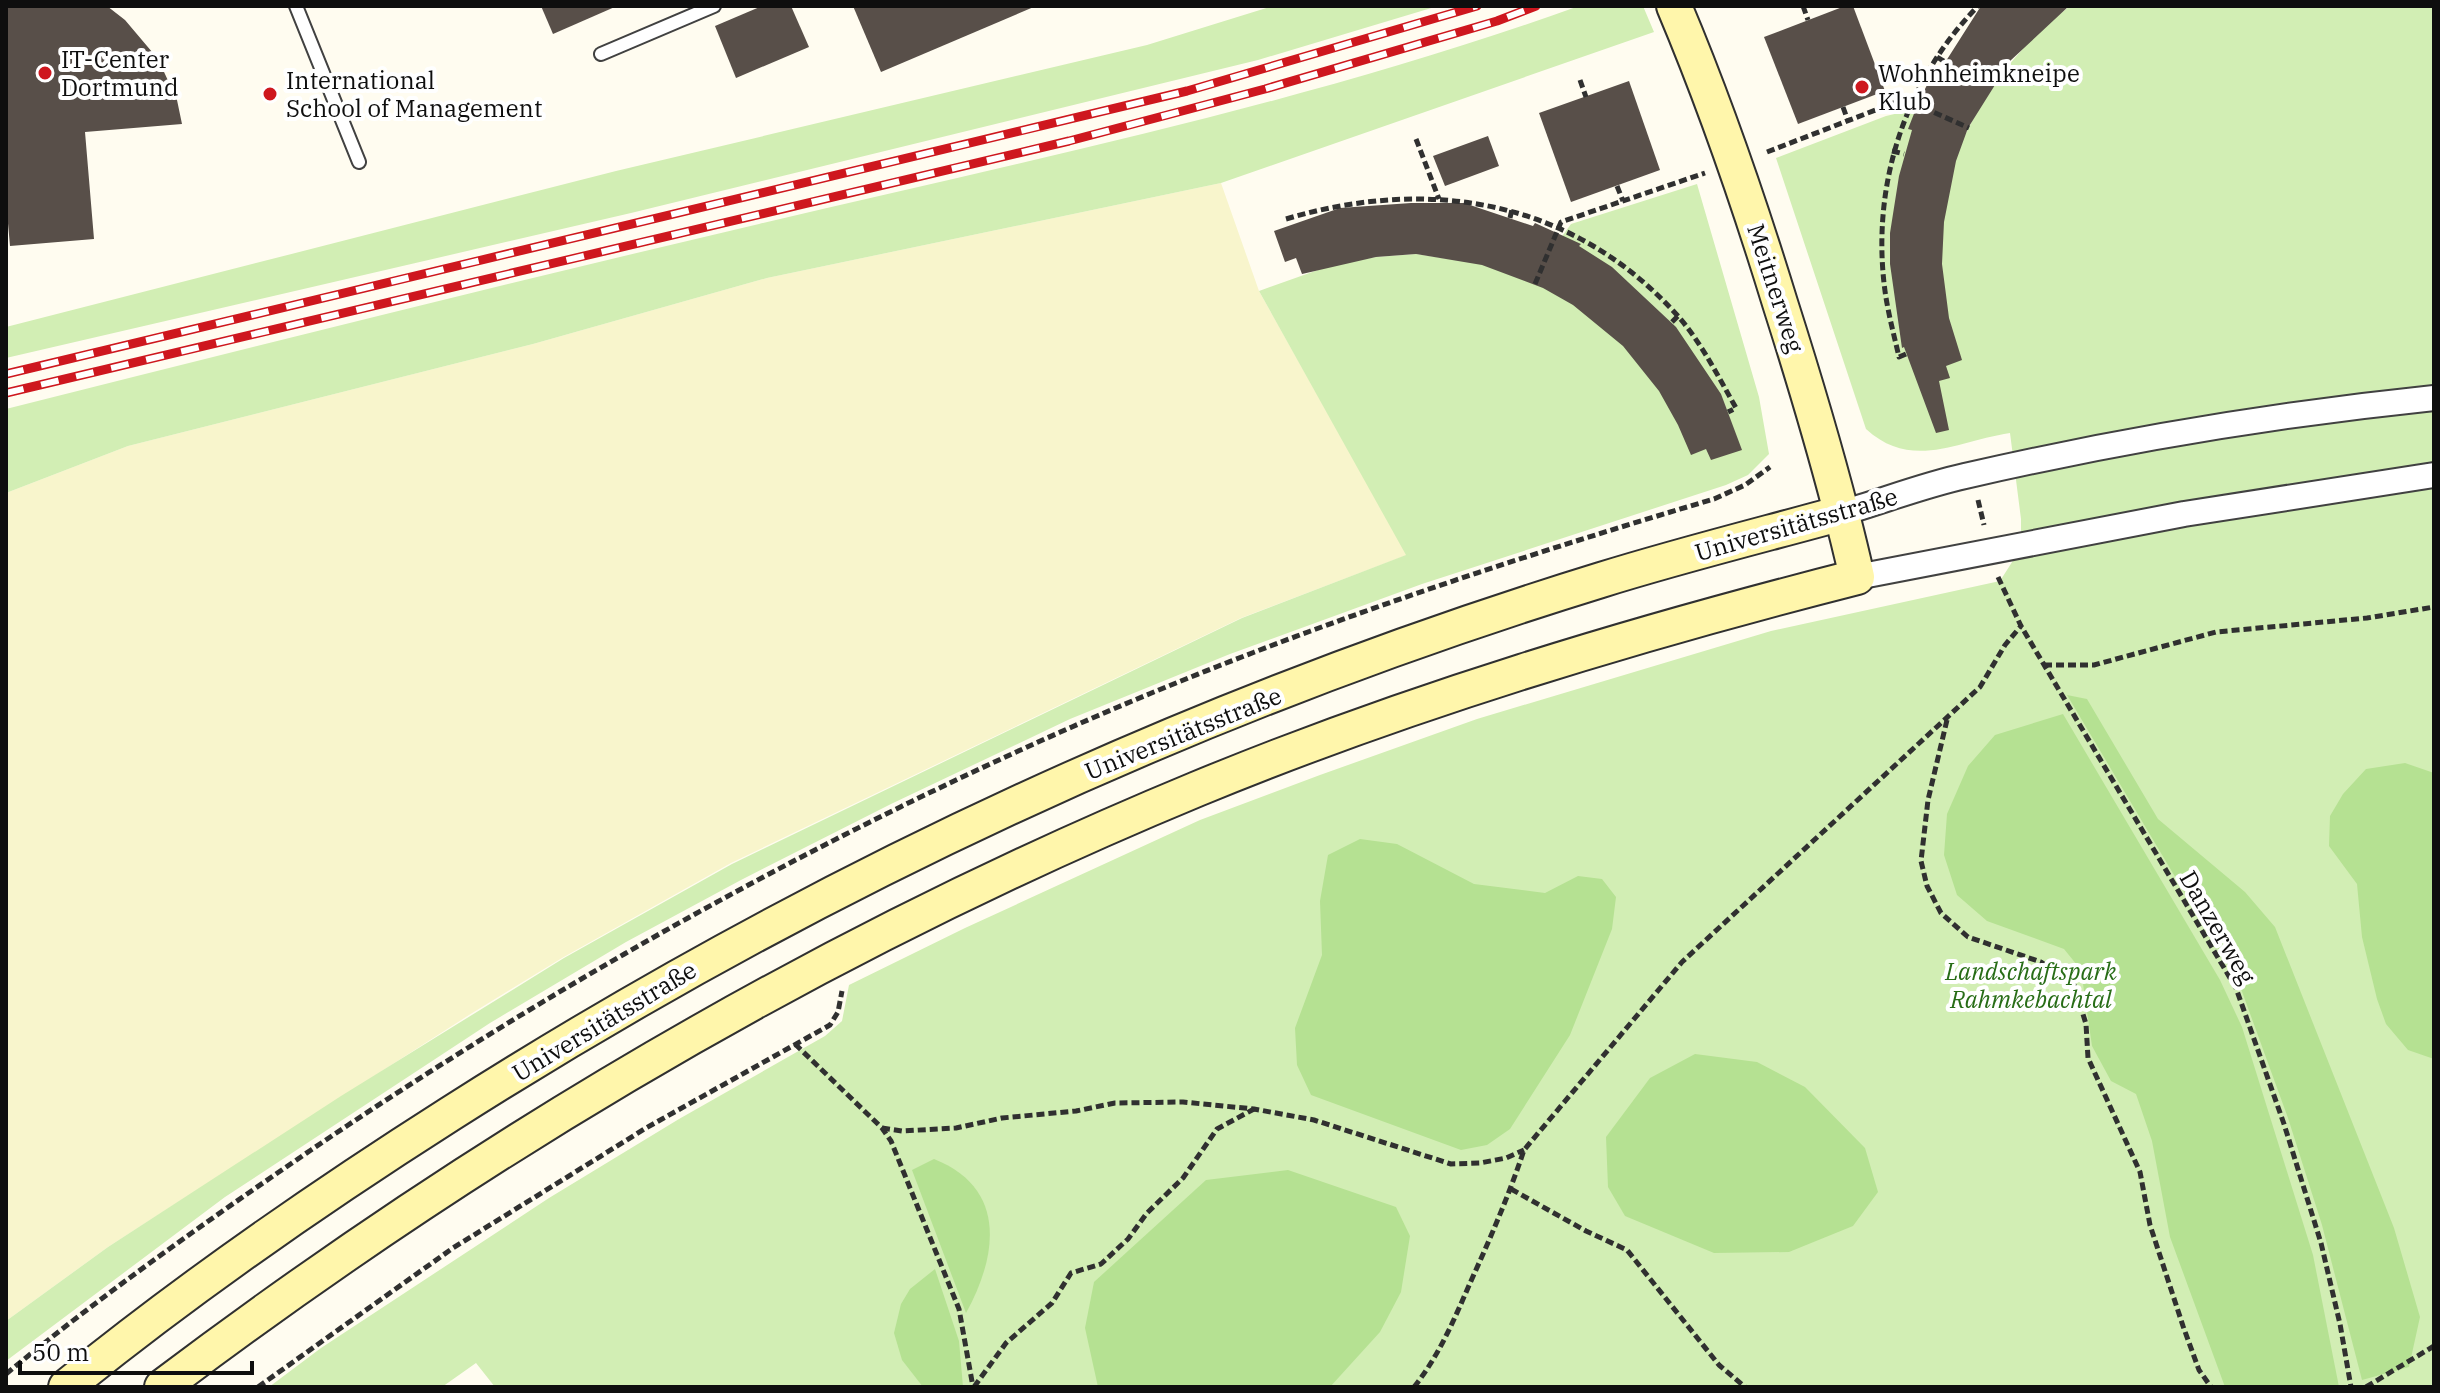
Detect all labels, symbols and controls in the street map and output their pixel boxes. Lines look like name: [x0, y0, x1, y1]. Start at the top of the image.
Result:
place label: IT-Center Dortmund: [61, 43, 178, 103]
place label: Wohnheimkneipe Klub: [1878, 57, 2080, 117]
marker: IT-Center Dortmund: [36, 64, 54, 82]
place label: International School of Management: [286, 64, 542, 124]
marker: Wohnheimkneipe Klub: [1853, 78, 1871, 96]
marker: International School of Management: [261, 85, 279, 103]
street label: Meitnerweg: [1740, 219, 1812, 357]
street label: Universitätsstraße: [1691, 480, 1901, 568]
street label: Universitätsstraße: [1080, 679, 1286, 787]
street label: Danzerweg: [2173, 864, 2263, 990]
street label: Universitätsstraße: [506, 953, 702, 1089]
park label: Landschaftspark Rahmkebachtal: [1944, 955, 2117, 1015]
scale bar: [20, 1325, 252, 1375]
text: 50 m: [32, 1336, 89, 1368]

